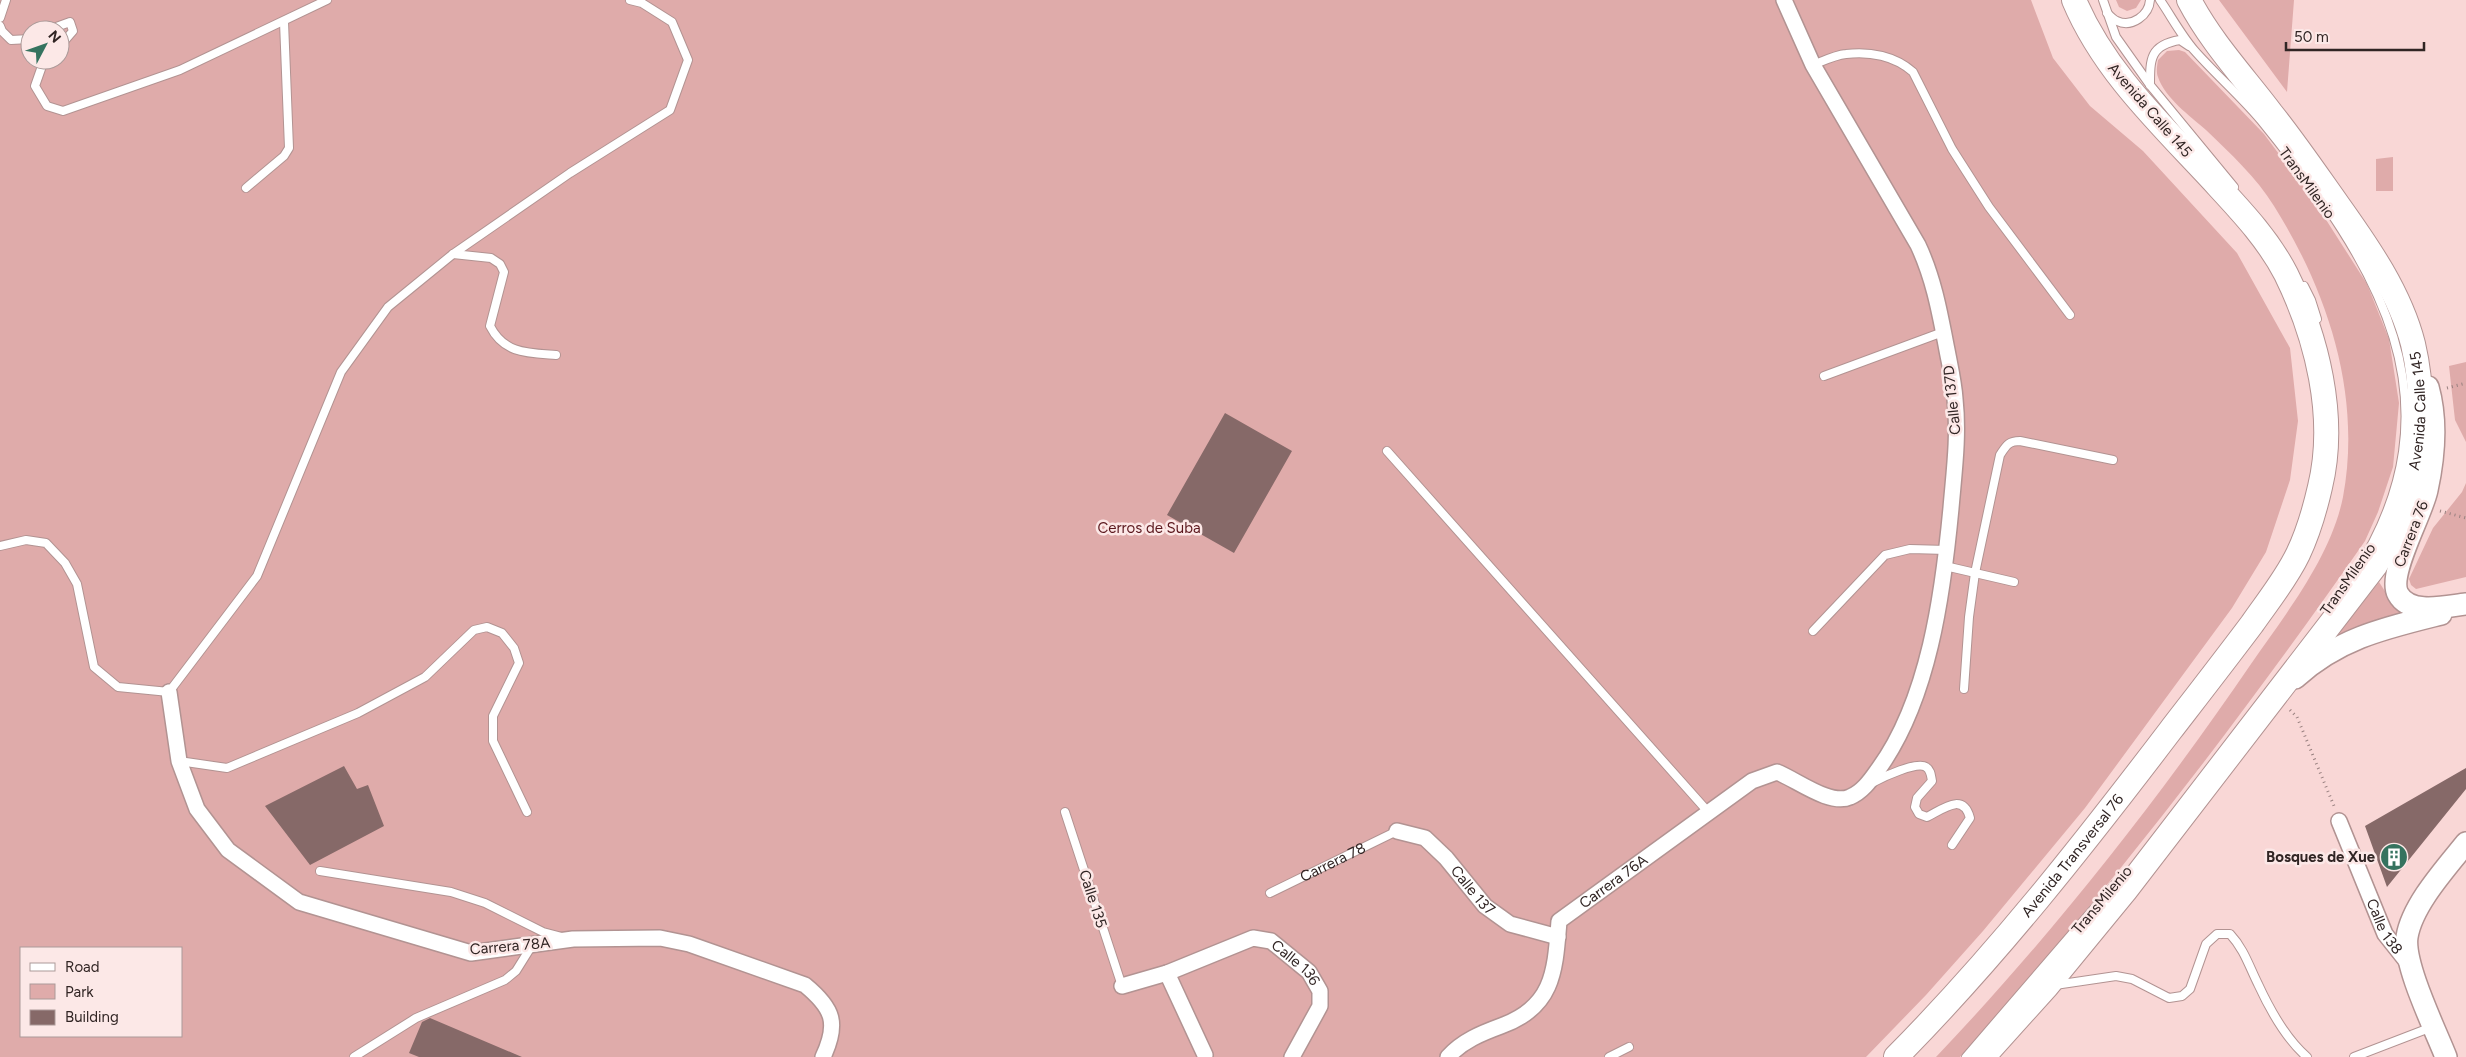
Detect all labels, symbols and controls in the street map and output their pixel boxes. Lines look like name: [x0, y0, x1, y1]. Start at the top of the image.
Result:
north arrow: [20, 20, 70, 70]
scale bar: [2286, 20, 2424, 52]
text: N: [44, 27, 64, 46]
text: 50 m: [2294, 28, 2329, 46]
street label: Avenida Calle 145: [2104, 59, 2196, 161]
street label: TransMilenio: [2275, 144, 2339, 222]
street label: Avenida Calle 145: [2405, 350, 2429, 472]
street label: Calle 137D: [1939, 364, 1965, 436]
street label: Carrera 76: [2390, 498, 2432, 570]
park label: Cerros de Suba: [1097, 519, 1201, 537]
street label: TransMilenio: [2317, 539, 2380, 619]
street label: Avenida Transversal 76: [2018, 790, 2128, 921]
street label: Carrera 78: [1297, 839, 1369, 886]
building icon: Bosques de Xue: [2379, 842, 2409, 872]
place label: Bosques de Xue: [2266, 848, 2376, 866]
street label: Carrera 76A: [1576, 851, 1651, 912]
street label: Calle 137: [1447, 862, 1498, 919]
street label: TransMilenio: [2068, 862, 2136, 938]
street label: Calle 135: [1075, 868, 1111, 930]
street label: Calle 138: [2363, 896, 2407, 958]
street label: Carrera 78A: [469, 934, 551, 958]
street label: Calle 136: [1268, 936, 1324, 989]
legend: [20, 947, 182, 1037]
text: Road: [65, 958, 100, 976]
text: Park: [65, 983, 94, 1001]
text: Building: [65, 1008, 119, 1026]

